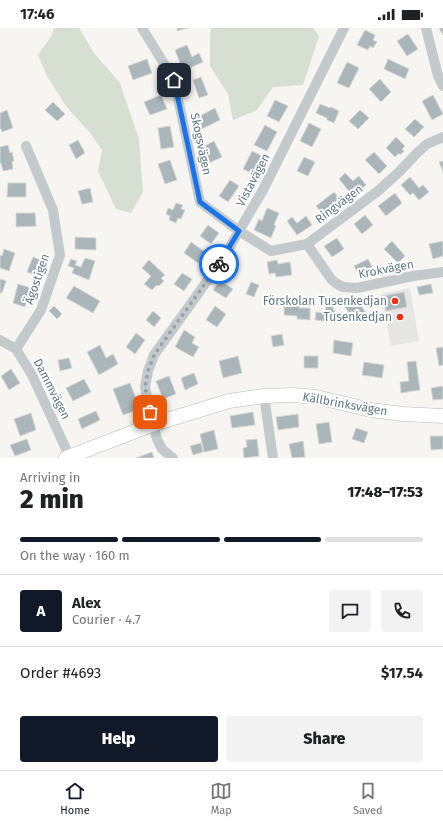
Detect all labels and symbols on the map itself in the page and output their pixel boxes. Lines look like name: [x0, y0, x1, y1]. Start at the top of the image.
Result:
pin: [157, 63, 191, 97]
street label: Skogsvägen: [188, 112, 214, 176]
street label: Vistavägen: [233, 151, 273, 209]
street label: Ringvägen: [313, 182, 365, 226]
courier: [199, 244, 239, 284]
street label: Ägostigen: [21, 251, 52, 306]
street label: Krokvägen: [357, 257, 415, 281]
place label: Förskolan Tusenkedjan: [263, 294, 387, 308]
marker: Förskolan Tusenkedjan: [390, 296, 400, 306]
place label: Tusenkedjan: [323, 310, 392, 324]
marker: Tusenkedjan: [395, 312, 405, 322]
street label: Dammvägen: [31, 356, 73, 422]
street label: Källbrinksvägen: [302, 390, 388, 418]
pin: [133, 395, 167, 429]

